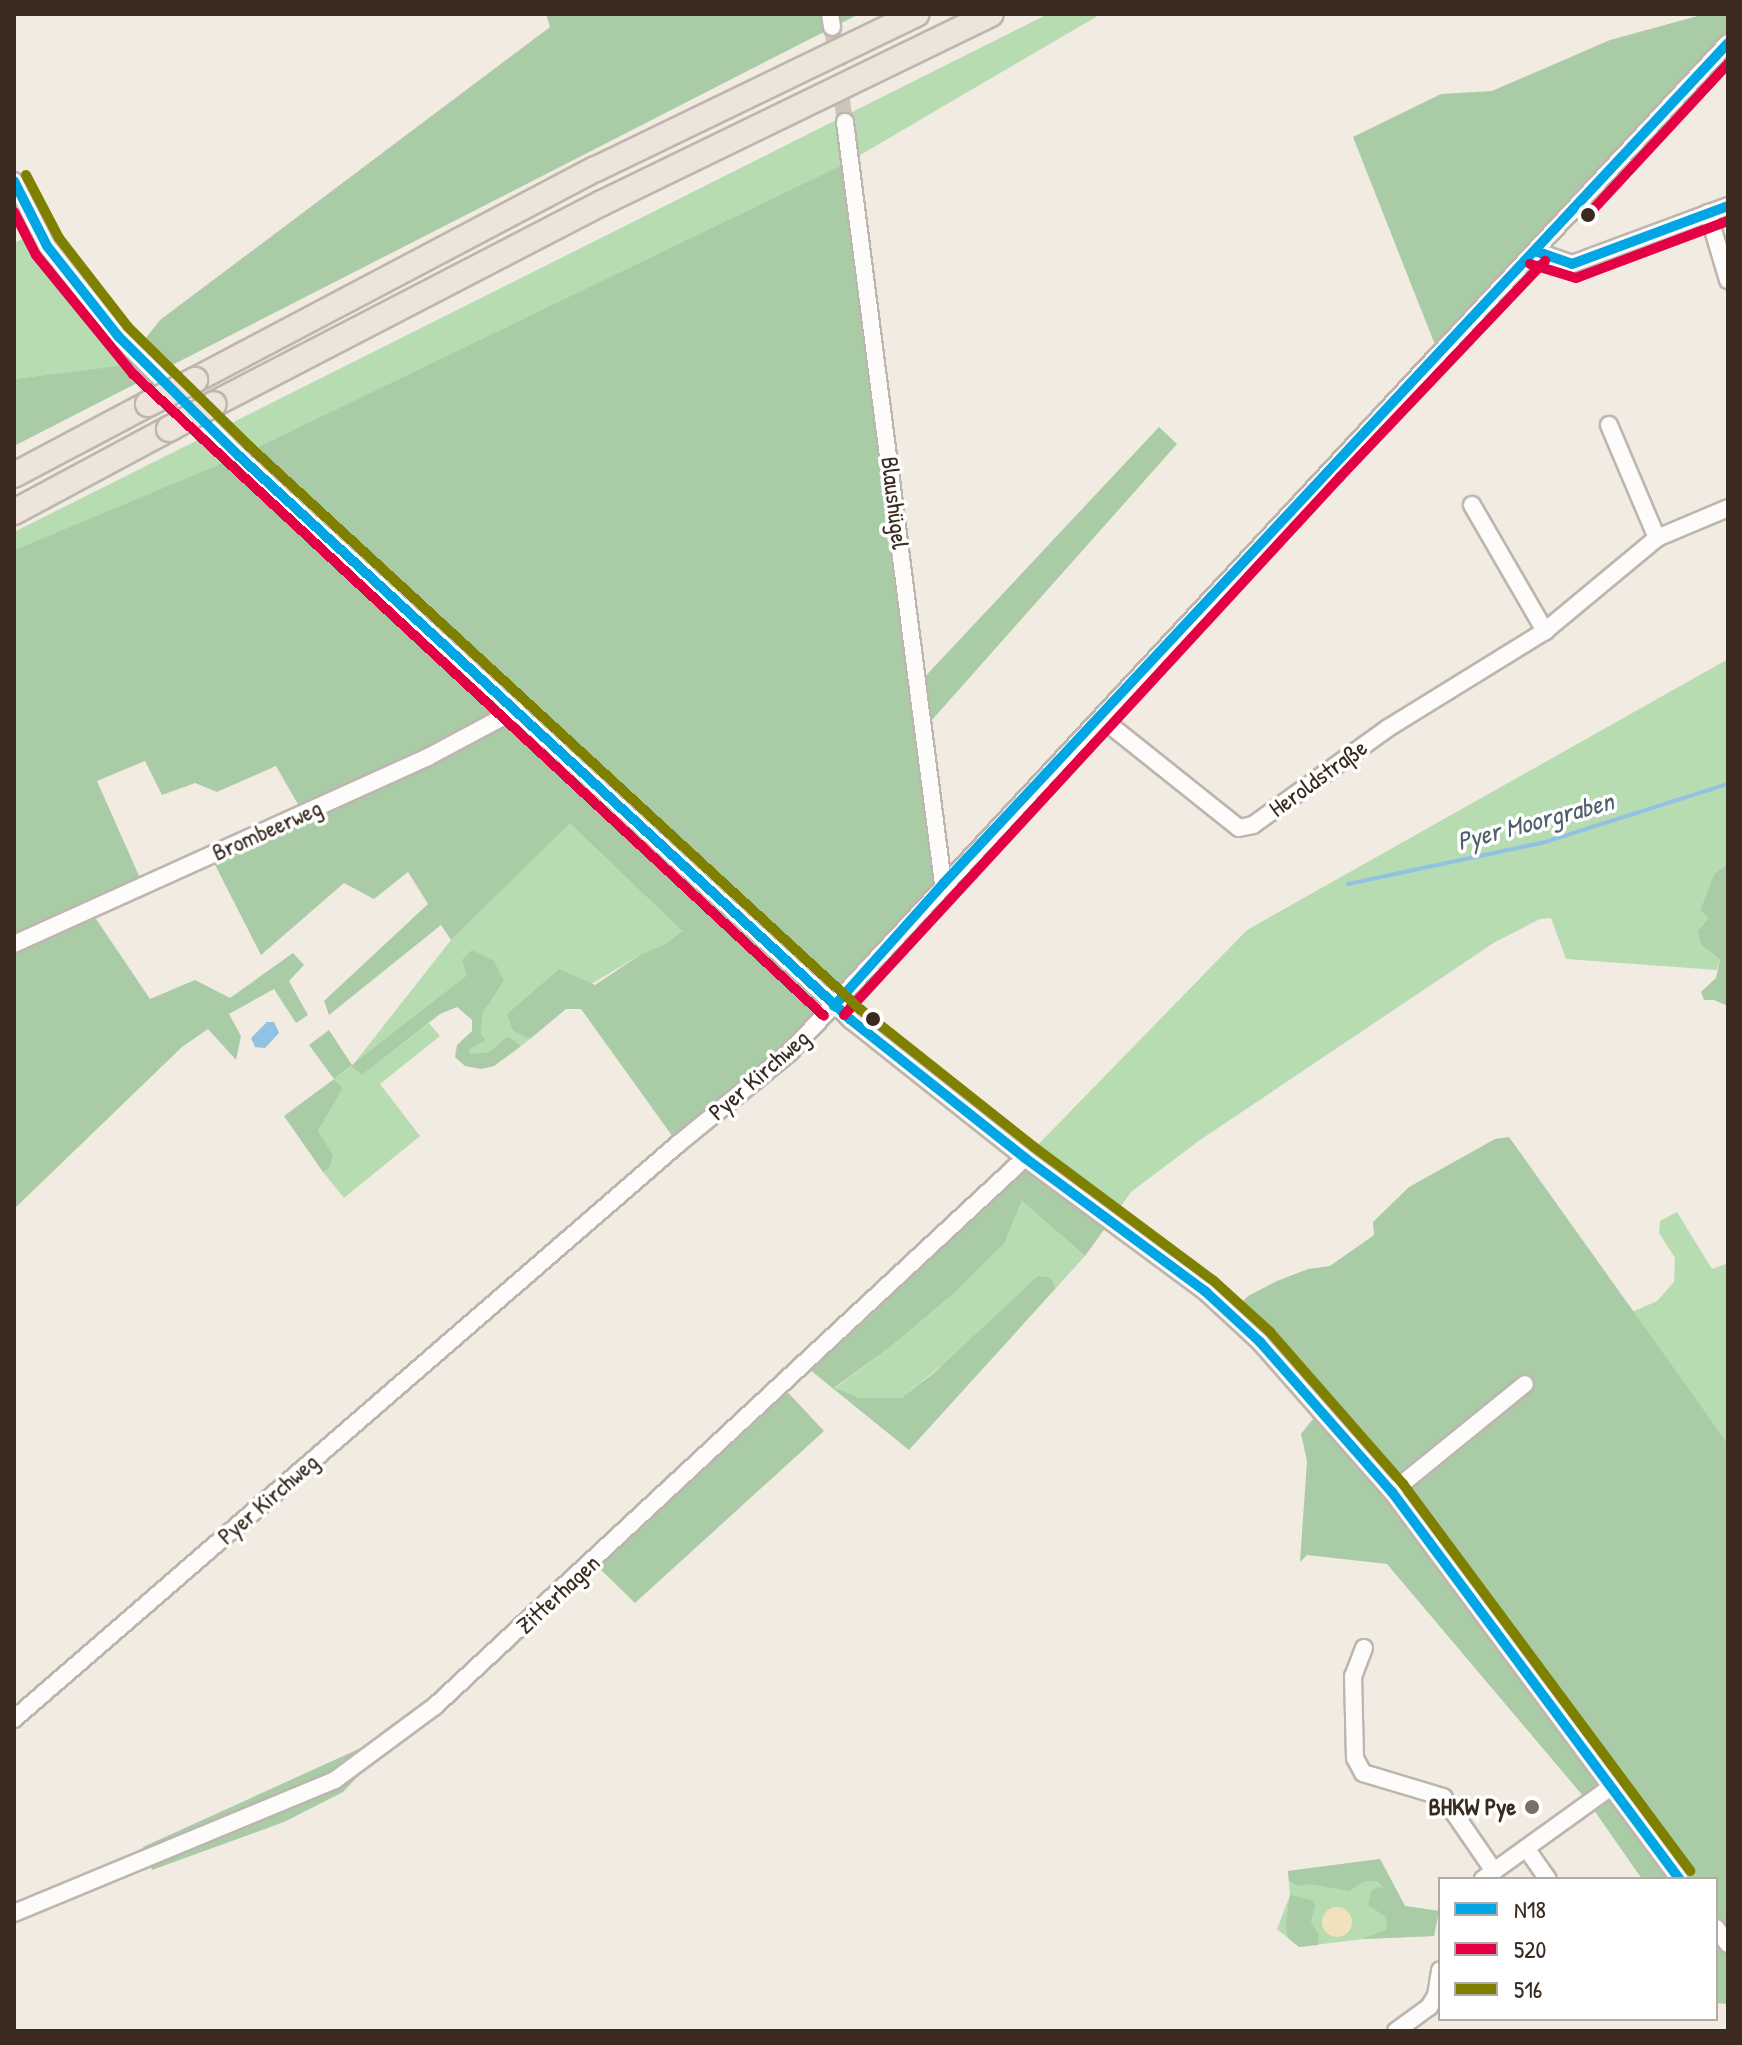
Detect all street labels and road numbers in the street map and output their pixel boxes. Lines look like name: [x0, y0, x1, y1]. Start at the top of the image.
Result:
street label: Blaushügel: [875, 455, 915, 551]
street label: Heroldstraße: [1263, 733, 1373, 823]
street label: Brombeerweg: [208, 793, 326, 867]
street label: Pyer Kirchweg: [703, 1023, 815, 1127]
street label: Pyer Kirchweg: [212, 1447, 324, 1551]
street label: Zitterhagen: [510, 1548, 606, 1640]

